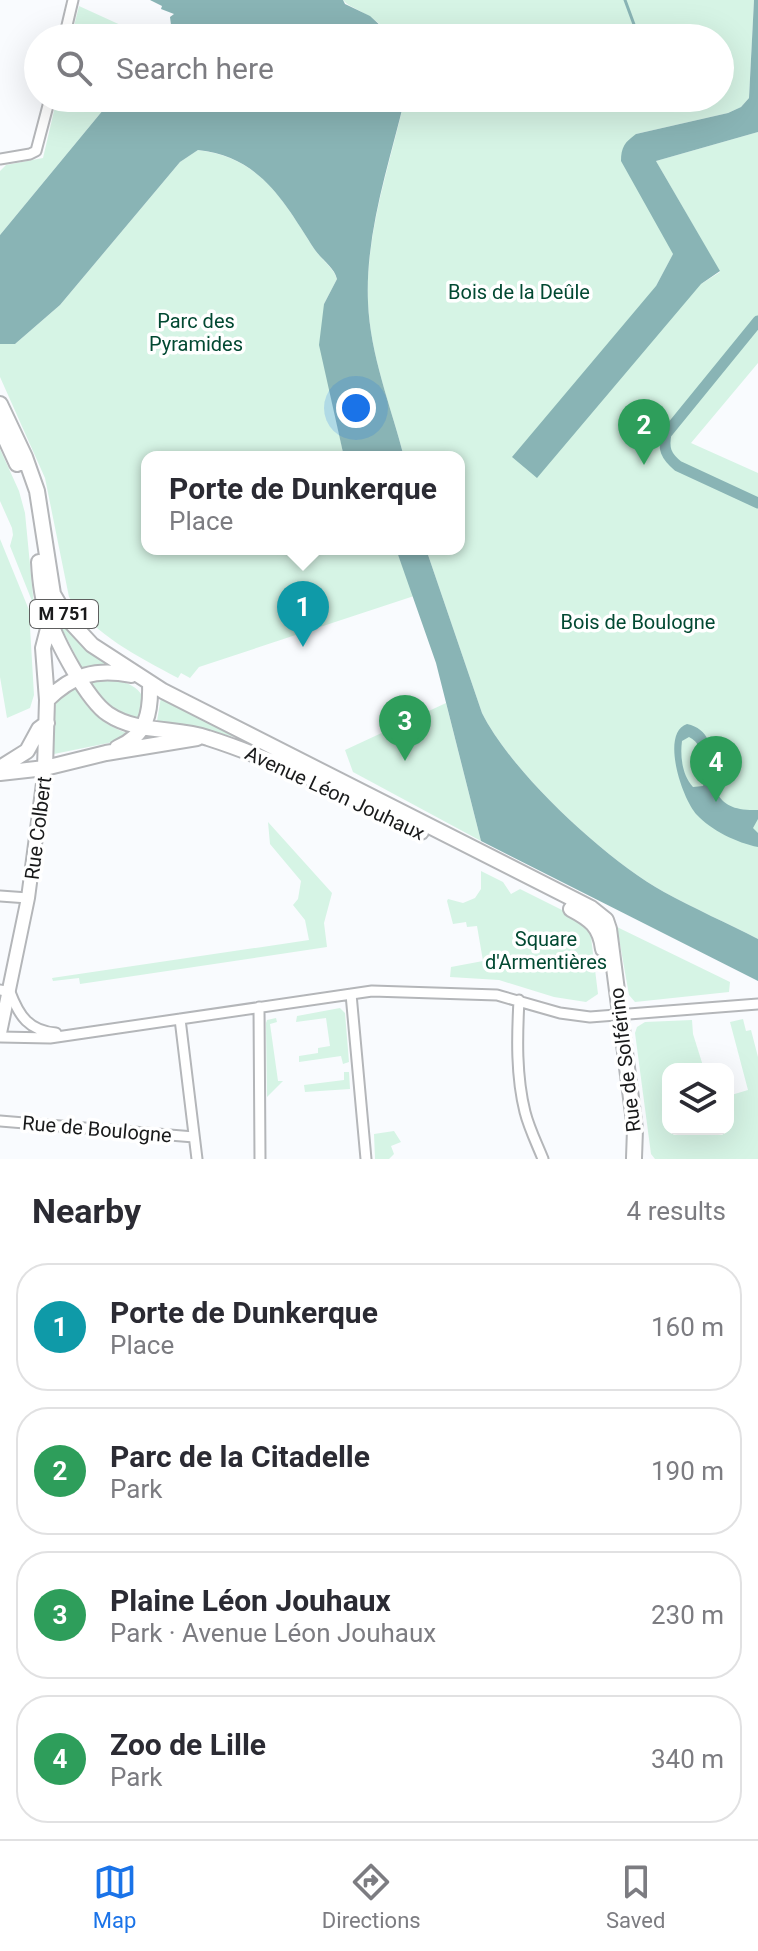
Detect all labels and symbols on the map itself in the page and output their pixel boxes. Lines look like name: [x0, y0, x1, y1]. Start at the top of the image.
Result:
park label: Bois de la Deûle: [448, 280, 590, 304]
park label: Parc des Pyramides: [149, 309, 243, 356]
your location: [336, 388, 376, 428]
pin: 2: [618, 399, 670, 465]
pin: 1: [277, 581, 329, 647]
road number: M 751: [30, 600, 98, 628]
park label: Bois de Boulogne: [561, 610, 715, 634]
pin: 3: [379, 695, 431, 761]
pin: 4: [690, 736, 742, 802]
street label: Avenue Léon Jouhaux: [241, 741, 429, 845]
street label: Rue Colbert: [20, 775, 56, 881]
park label: Square d'Armentières: [485, 927, 607, 974]
street label: Rue de Solférino: [604, 986, 646, 1134]
street label: Rue de Boulogne: [21, 1111, 173, 1147]

